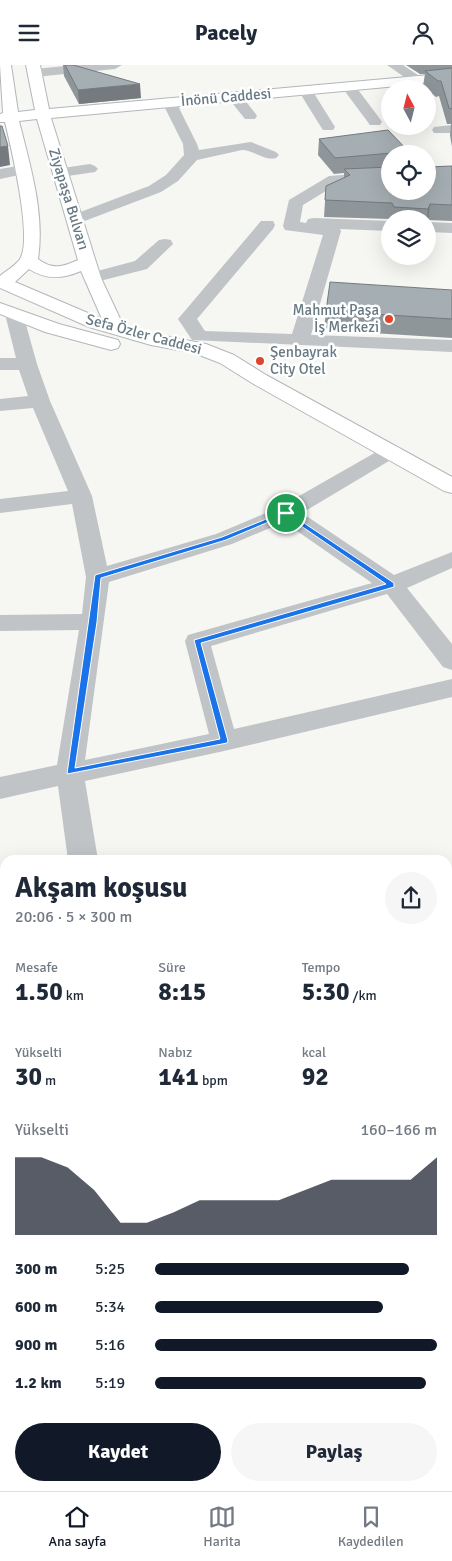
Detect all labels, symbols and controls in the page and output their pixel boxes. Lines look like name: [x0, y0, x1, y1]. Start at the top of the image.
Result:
icon: menu: [15, 19, 43, 47]
text: Pacely: [195, 19, 257, 46]
icon: person: [409, 19, 437, 47]
north arrow: [381, 80, 436, 135]
map controls: [381, 80, 436, 265]
street label: İnönü Caddesi: [180, 84, 272, 110]
button: locate: [381, 145, 436, 200]
street label: Ziyapaşa Bulvarı: [45, 146, 93, 252]
button: layers: [381, 210, 436, 265]
place label: Mahmut Paşa İş Merkezi: [292, 301, 379, 336]
street label: Sefa Özler Caddesi: [84, 310, 204, 358]
marker: Mahmut Paşa İş Merkezi: [383, 313, 395, 325]
place label: Şenbayrak City Otel: [270, 343, 337, 378]
marker: Şenbayrak City Otel: [254, 355, 266, 367]
pin: [265, 492, 307, 534]
icon: arrive: [272, 499, 300, 527]
text: Akşam koşusu: [15, 871, 187, 905]
button: share: [385, 872, 437, 924]
text: 20:06 · 5 × 300 m: [15, 907, 132, 927]
text: Mesafe: [15, 959, 58, 976]
text: Süre: [158, 959, 186, 976]
text: Tempo: [302, 959, 340, 976]
text: 1.50: [15, 976, 63, 1007]
text: 8:15: [158, 976, 206, 1007]
text: 5:30: [302, 976, 350, 1007]
text: km: [63, 987, 84, 1004]
text: /km: [350, 987, 377, 1004]
text: Yükselti: [15, 1044, 62, 1061]
text: Nabız: [158, 1044, 192, 1061]
text: kcal: [302, 1044, 326, 1061]
text: 30: [15, 1061, 42, 1092]
text: 141: [158, 1061, 199, 1092]
text: 92: [302, 1061, 329, 1092]
text: m: [42, 1072, 56, 1089]
text: bpm: [199, 1072, 228, 1089]
text: Yükselti: [15, 1120, 69, 1140]
text: 160–166 m: [360, 1120, 437, 1140]
text: 300 m: [15, 1259, 57, 1279]
text: 5:25: [95, 1259, 125, 1279]
text: 600 m: [15, 1297, 57, 1317]
text: 5:34: [95, 1297, 125, 1317]
text: 900 m: [15, 1335, 57, 1355]
text: 5:16: [95, 1335, 125, 1355]
text: 1.2 km: [15, 1373, 62, 1393]
text: 5:19: [95, 1373, 125, 1393]
button: Kaydet: [15, 1423, 221, 1481]
button: Paylaş: [231, 1423, 437, 1481]
tab: Ana sayfa: [48, 1503, 106, 1550]
tab: Harita: [203, 1503, 241, 1550]
tab: Kaydedilen: [338, 1503, 404, 1550]

